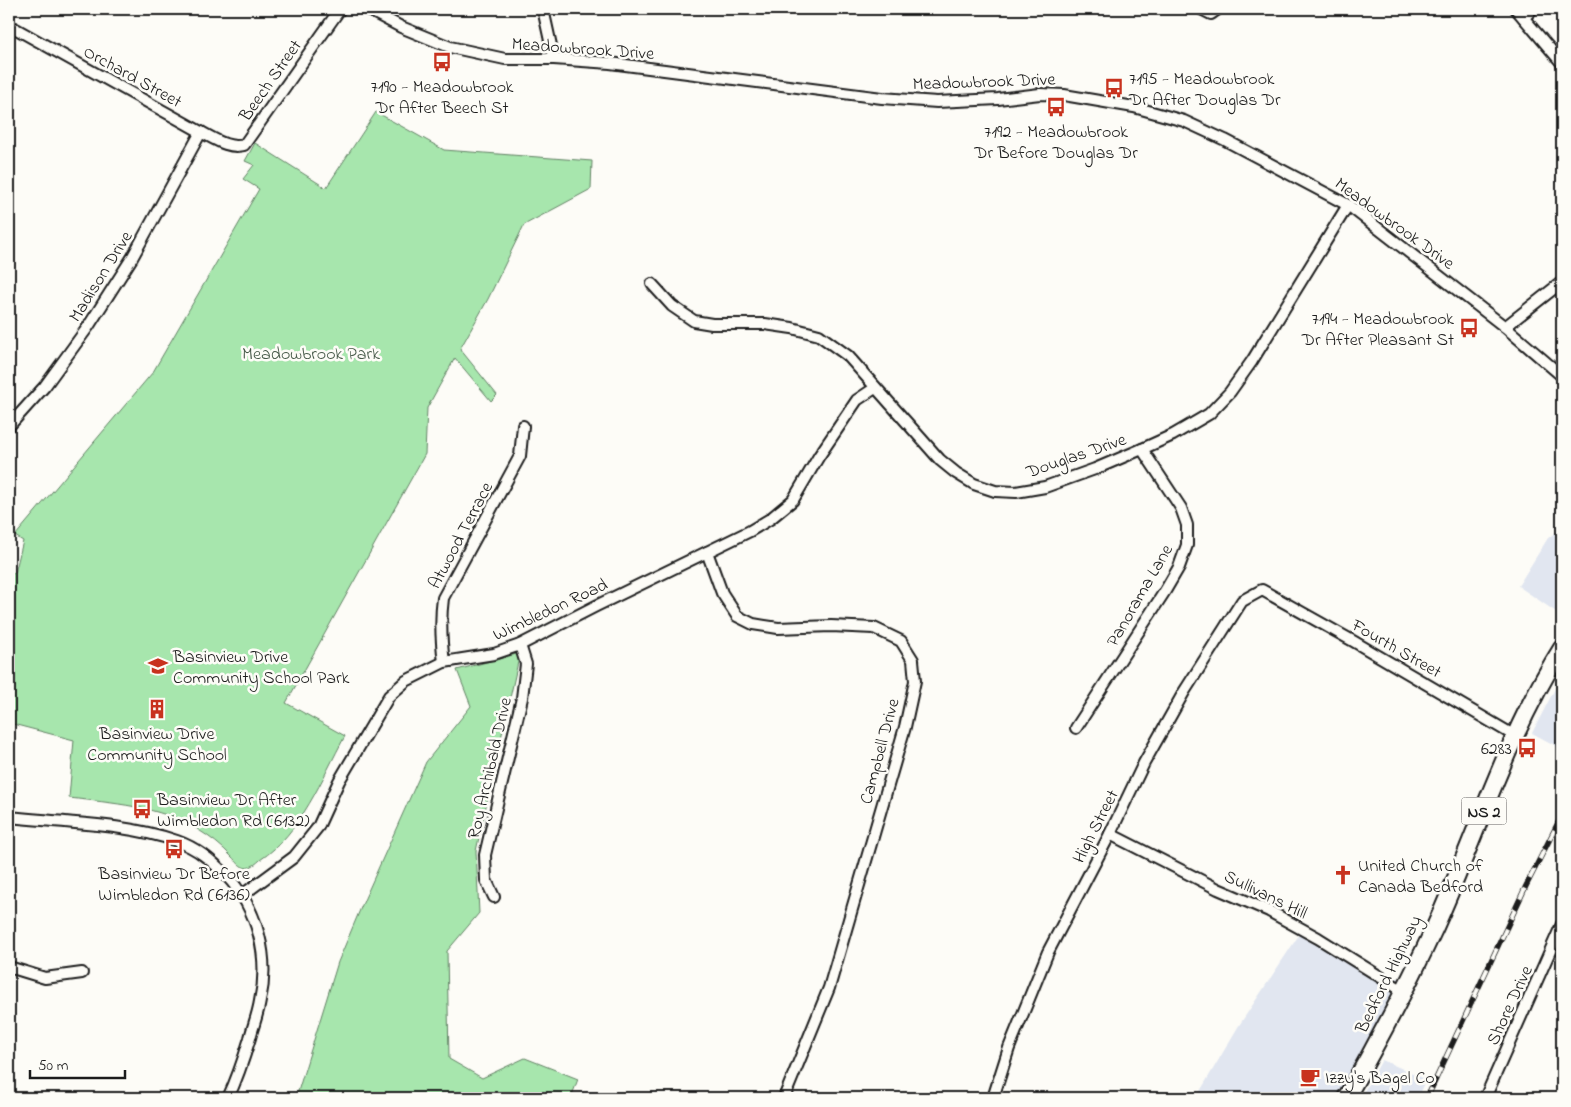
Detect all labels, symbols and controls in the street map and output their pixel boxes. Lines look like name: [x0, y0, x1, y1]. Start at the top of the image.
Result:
street label: Meadowbrook Drive: [511, 32, 656, 68]
street label: Beech Street: [233, 35, 309, 128]
street label: Orchard Street: [78, 40, 186, 116]
bus stop icon: 7190 - Meadowbrook Dr After Beech St: [431, 51, 453, 73]
street label: Meadowbrook Drive: [912, 67, 1057, 98]
place label: 7195 - Meadowbrook Dr After Douglas Dr: [1128, 67, 1281, 115]
place label: 7190 - Meadowbrook Dr After Beech St: [371, 75, 514, 122]
bus stop icon: 7195 - Meadowbrook Dr After Douglas Dr: [1103, 77, 1125, 99]
bus stop icon: 7192 - Meadowbrook Dr Before Douglas Dr: [1045, 96, 1067, 118]
place label: 7192 - Meadowbrook Dr Before Douglas Dr: [973, 120, 1138, 168]
street label: Meadowbrook Drive: [1328, 172, 1460, 278]
street label: Madison Drive: [63, 225, 141, 328]
place label: 7194 - Meadowbrook Dr After Pleasant St: [1301, 307, 1454, 354]
bus stop icon: 7194 - Meadowbrook Dr After Pleasant St: [1458, 317, 1480, 339]
park label: Meadowbrook Park: [242, 342, 380, 368]
street label: Douglas Drive: [1022, 427, 1131, 487]
street label: Atwood Terrace: [423, 477, 501, 594]
street label: Panorama Lane: [1101, 539, 1181, 652]
street label: Wimbledon Road: [489, 573, 613, 649]
street label: Fourth Street: [1345, 613, 1446, 686]
place label: Basinview Drive Community School Park: [172, 645, 350, 692]
school or university icon: Basinview Drive Community School Park: [147, 655, 169, 677]
street label: Roy Archibald Drive: [462, 694, 520, 842]
street label: Campbell Drive: [854, 695, 908, 807]
building icon: Basinview Drive Community School: [146, 698, 168, 720]
place label: Basinview Drive Community School: [87, 722, 227, 769]
place label: 6283: [1481, 737, 1512, 763]
bus stop icon: 6283: [1516, 737, 1538, 759]
street label: High Street: [1067, 786, 1127, 869]
place label: Basinview Dr After Wimbledon Rd (6132): [156, 788, 309, 835]
bus stop icon: Basinview Dr After Wimbledon Rd (6132): [131, 798, 153, 820]
road number: NS 2: [1462, 798, 1506, 824]
bus stop icon: Basinview Dr Before Wimbledon Rd (6136): [163, 838, 185, 860]
place label: United Church of Canada Bedford: [1358, 854, 1484, 901]
place label: Basinview Dr Before Wimbledon Rd (6136): [97, 862, 251, 909]
street label: Sullivans Hill: [1219, 864, 1311, 927]
church icon: United Church of Canada Bedford: [1332, 864, 1354, 886]
street label: Bedford Highway: [1350, 912, 1431, 1040]
street label: Shore Drive: [1481, 961, 1541, 1050]
scale bar: [30, 1047, 125, 1079]
text: 50 m: [38, 1055, 69, 1077]
cafe icon: Izzy's Bagel Co: [1299, 1066, 1321, 1088]
place label: Izzy's Bagel Co: [1325, 1066, 1435, 1093]

